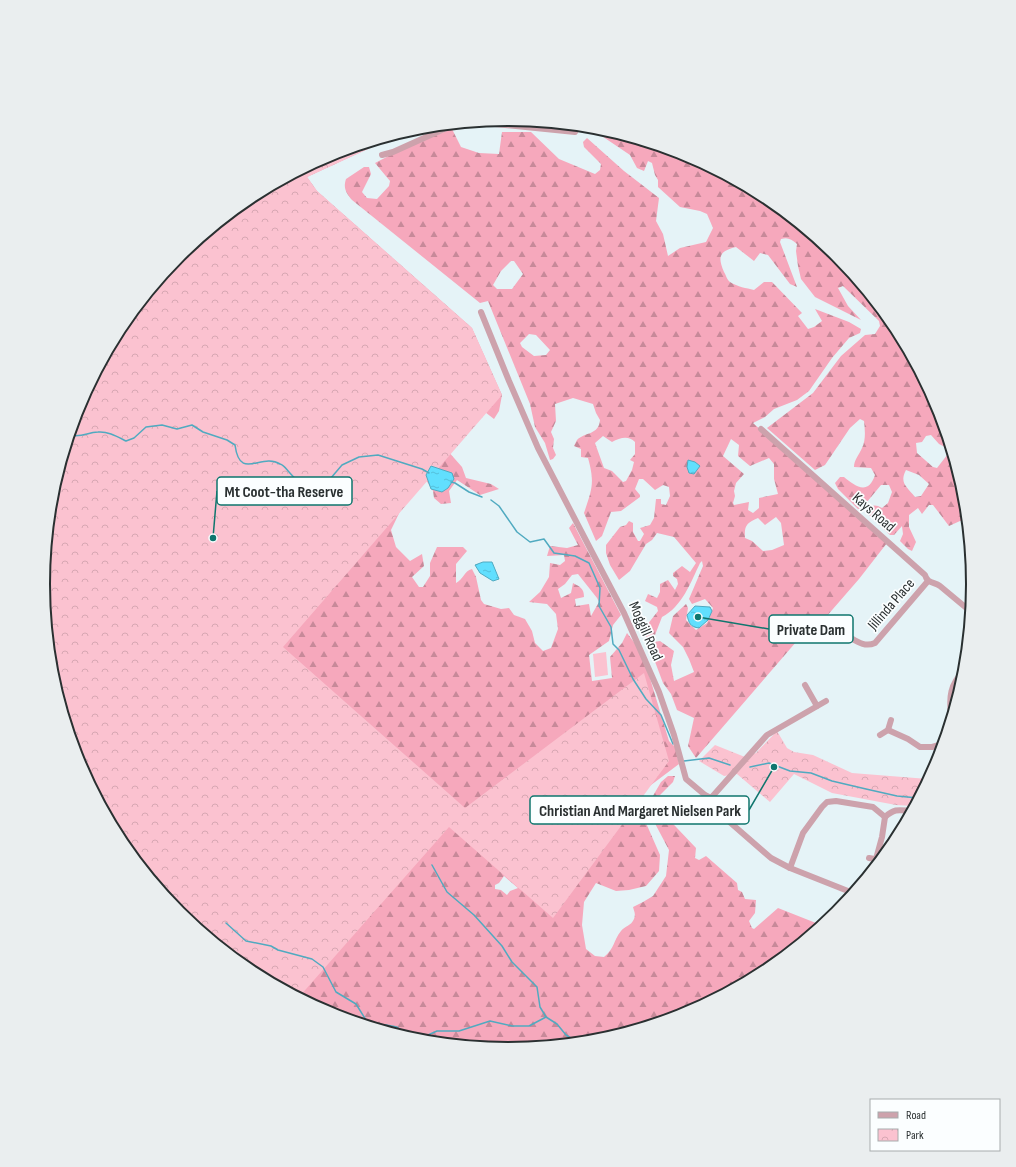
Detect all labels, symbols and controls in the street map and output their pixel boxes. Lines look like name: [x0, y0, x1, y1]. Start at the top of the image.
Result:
callout: Mt Coot-tha Reserve: [217, 477, 352, 505]
text: Mt Coot-tha Reserve: [225, 483, 344, 502]
street label: Kays Road: [848, 488, 899, 536]
street label: Jillinda Place: [863, 575, 919, 635]
street label: Moggill Road: [624, 599, 667, 664]
callout: Private Dam: [769, 615, 853, 643]
text: Private Dam: [777, 621, 845, 640]
callout: Christian And Margaret Nielsen Park: [530, 796, 749, 824]
text: Christian And Margaret Nielsen Park: [539, 802, 741, 821]
legend: [870, 1099, 1000, 1151]
text: Road: [906, 1108, 926, 1123]
text: Park: [906, 1128, 924, 1143]

